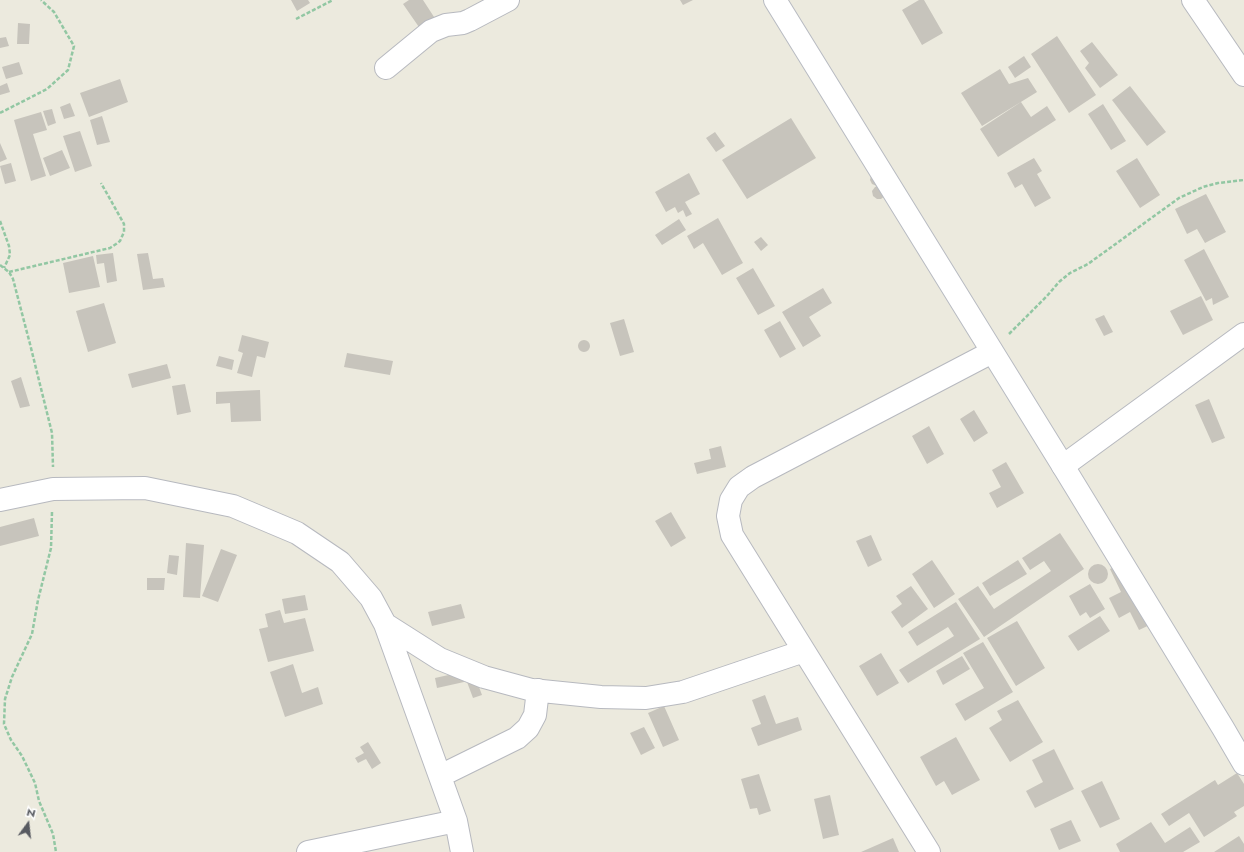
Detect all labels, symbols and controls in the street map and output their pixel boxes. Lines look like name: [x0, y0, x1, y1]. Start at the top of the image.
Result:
north arrow: [8, 804, 48, 844]
text: N: [25, 804, 37, 821]

